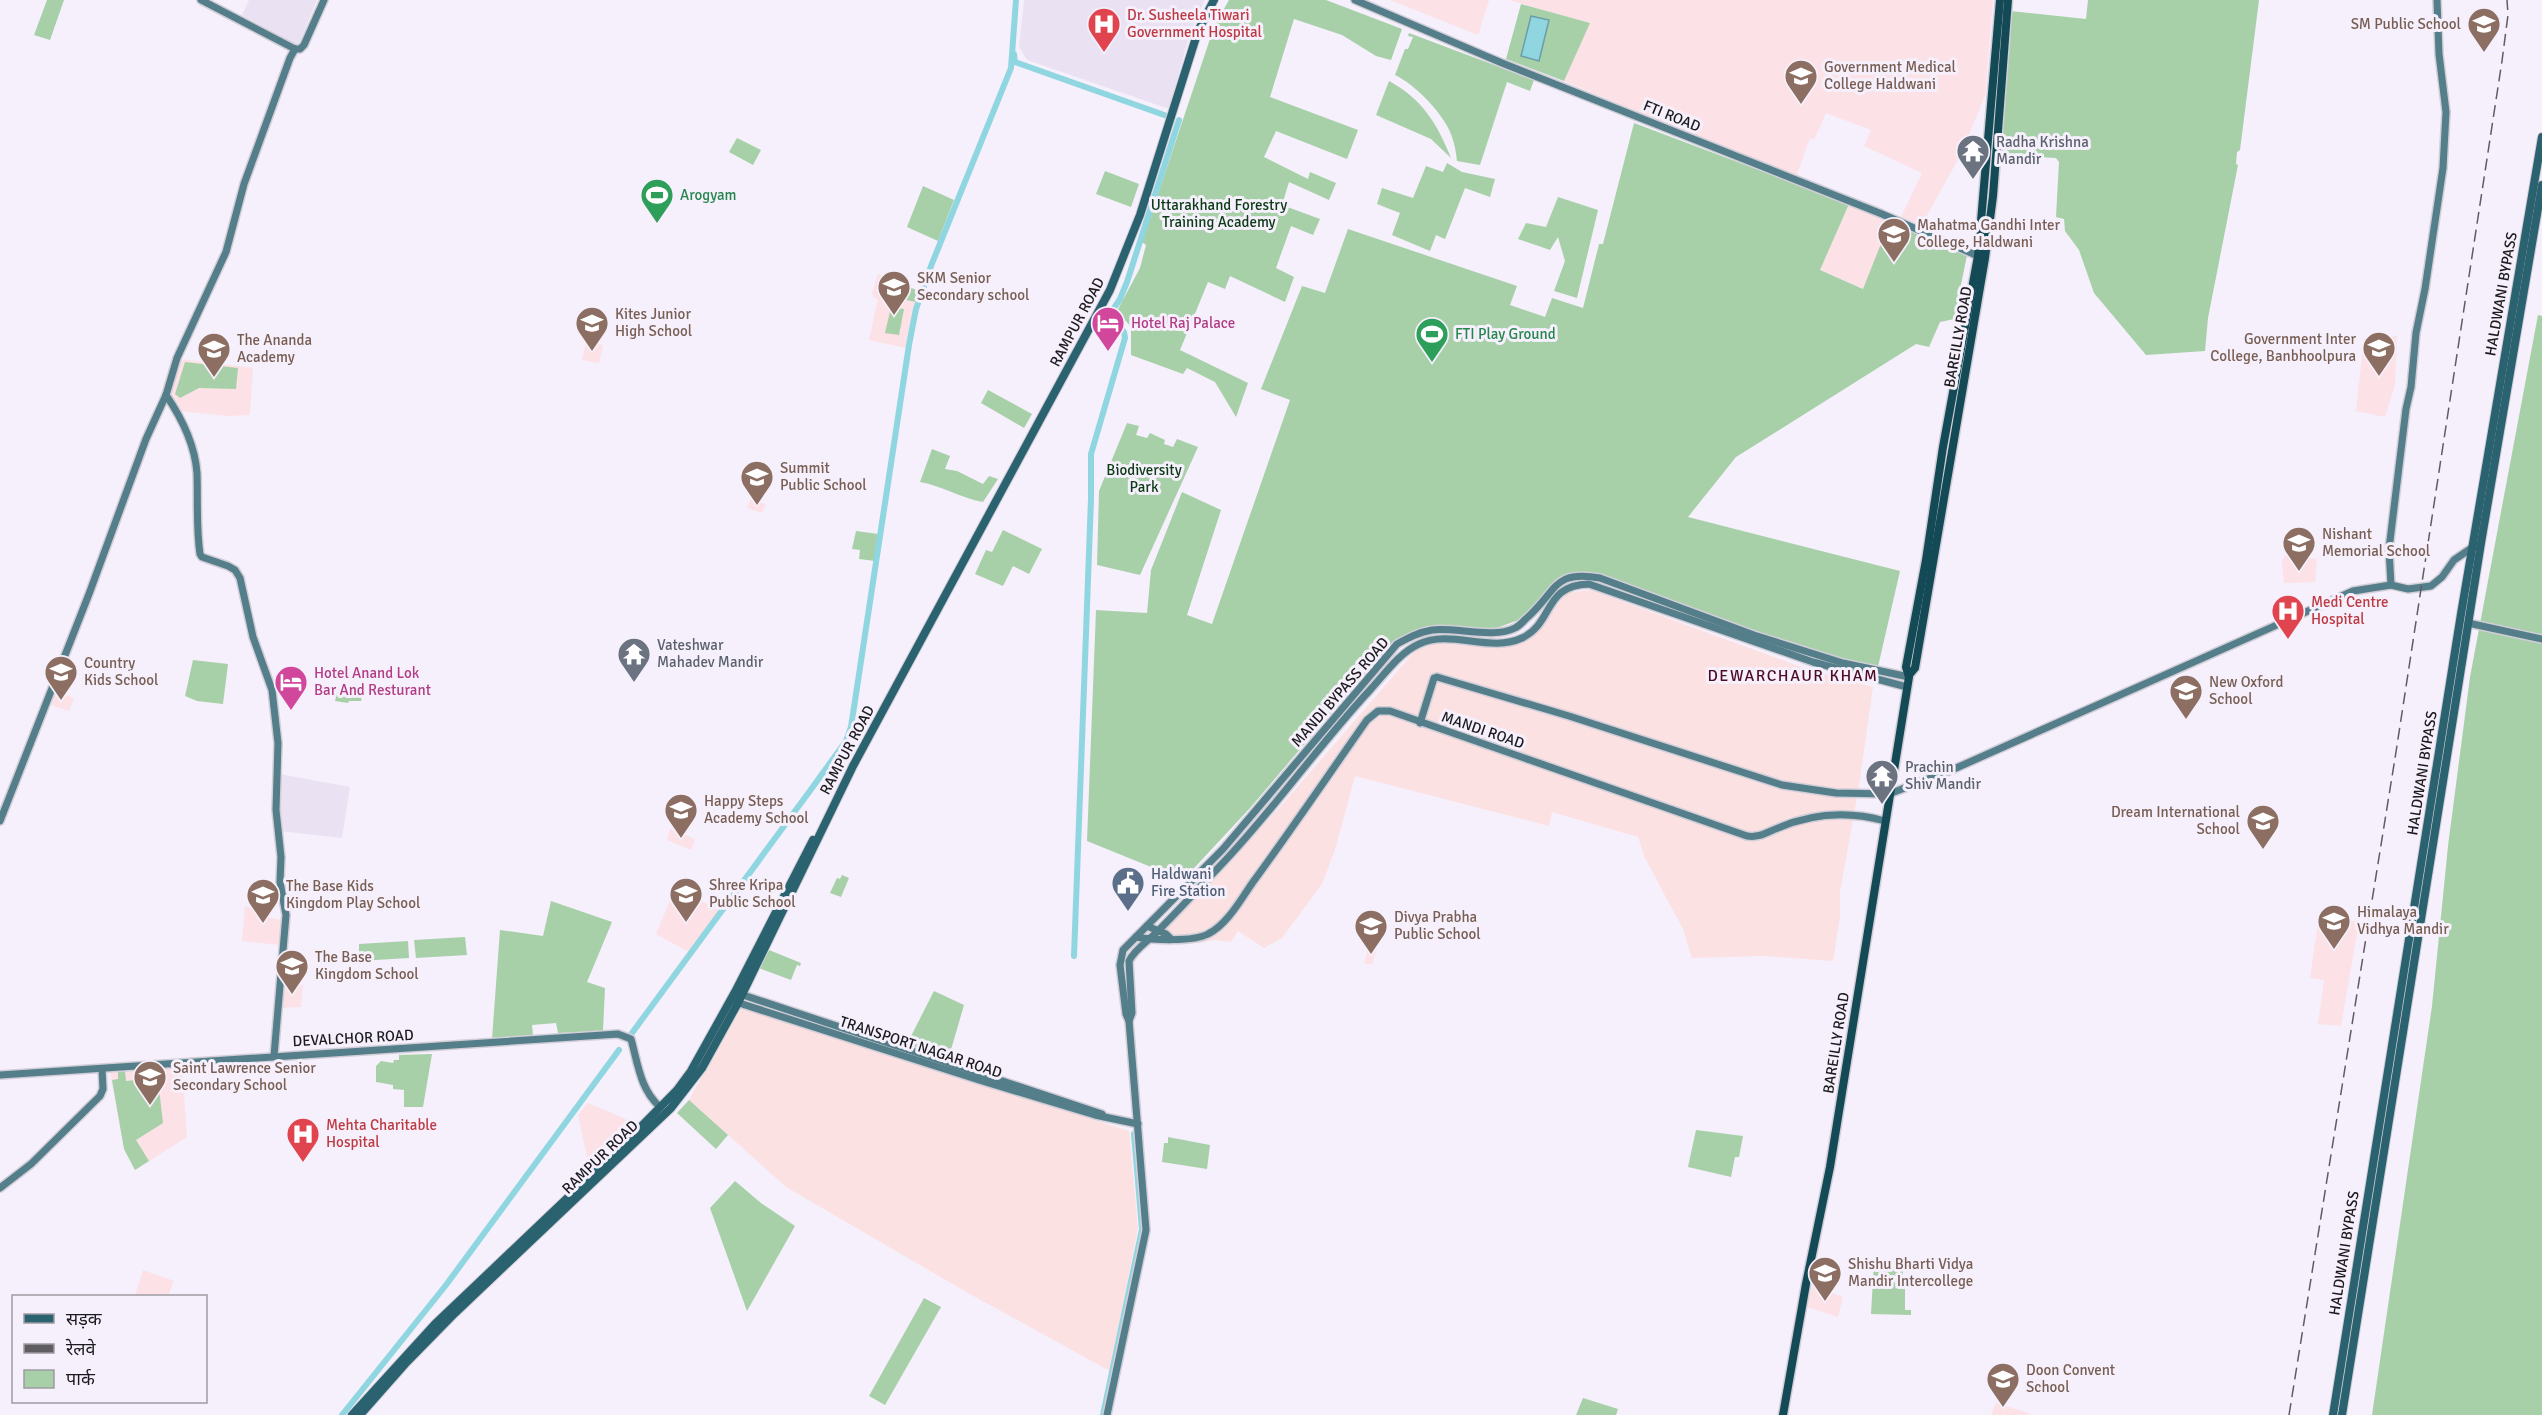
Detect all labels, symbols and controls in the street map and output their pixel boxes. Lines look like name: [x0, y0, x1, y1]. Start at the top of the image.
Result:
hospital icon: Dr. Susheela Tiwari Government Hospital: [1086, 6, 1122, 53]
place label: Dr. Susheela Tiwari Government Hospital: [1127, 6, 1262, 41]
school or university icon: SM Public School: [2466, 6, 2502, 53]
place label: SM Public School: [2351, 15, 2461, 33]
school or university icon: Government Medical College Haldwani: [1783, 58, 1819, 105]
place label: Government Medical College Haldwani: [1824, 58, 1956, 93]
street label: FTI ROAD: [1641, 96, 1703, 136]
temple icon: Radha Krishna Mandir: [1955, 133, 1991, 180]
place label: Radha Krishna Mandir: [1996, 133, 2089, 168]
sports icon: Arogyam: [639, 177, 675, 224]
place label: Arogyam: [680, 186, 737, 204]
park label: Uttarakhand Forestry Training Academy: [1151, 196, 1287, 231]
school or university icon: Mahatma Gandhi Inter College, Haldwani: [1876, 216, 1912, 263]
place label: Mahatma Gandhi Inter College, Haldwani: [1917, 216, 2061, 251]
street label: HALDWANI BYPASS: [2481, 231, 2521, 357]
school or university icon: SKM Senior Secondary school: [876, 269, 912, 316]
place label: SKM Senior Secondary school: [917, 269, 1029, 304]
street label: RAMPUR ROAD: [1046, 274, 1108, 370]
street label: BAREILLY ROAD: [1940, 285, 1976, 389]
school or university icon: Kites Junior High School: [574, 305, 610, 352]
place label: Kites Junior High School: [615, 305, 692, 340]
hotel icon: Hotel Raj Palace: [1090, 305, 1126, 352]
place label: Hotel Raj Palace: [1131, 314, 1235, 332]
sports icon: FTI Play Ground: [1414, 316, 1450, 363]
place label: FTI Play Ground: [1455, 325, 1556, 343]
place label: Government Inter College, Banbhoolpura: [2210, 330, 2356, 365]
school or university icon: Government Inter College, Banbhoolpura: [2361, 330, 2397, 377]
school or university icon: The Ananda Academy: [196, 331, 232, 378]
place label: The Ananda Academy: [237, 331, 312, 366]
school or university icon: Summit Public School: [739, 459, 775, 506]
place label: Summit Public School: [780, 459, 867, 494]
park label: Biodiversity Park: [1106, 461, 1182, 496]
school or university icon: Nishant Memorial School: [2281, 525, 2317, 572]
place label: Nishant Memorial School: [2322, 525, 2430, 560]
hospital icon: Medi Centre Hospital: [2270, 593, 2306, 640]
place label: Medi Centre Hospital: [2311, 593, 2389, 628]
street label: MANDI BYPASS ROAD: [1288, 634, 1392, 750]
temple icon: Vateshwar Mahadev Mandir: [616, 636, 652, 683]
place label: Vateshwar Mahadev Mandir: [657, 636, 764, 671]
school or university icon: Country Kids School: [43, 654, 79, 701]
place label: Country Kids School: [84, 654, 158, 689]
hotel icon: Hotel Anand Lok Bar And Resturant: [273, 664, 309, 711]
place label: Hotel Anand Lok Bar And Resturant: [314, 664, 431, 699]
district label: DEWARCHAUR KHAM: [1707, 666, 1879, 686]
school or university icon: New Oxford School: [2168, 673, 2204, 720]
place label: New Oxford School: [2209, 673, 2283, 708]
street label: RAMPUR ROAD: [816, 702, 878, 798]
street label: MANDI ROAD: [1439, 707, 1527, 753]
street label: HALDWANI BYPASS: [2403, 709, 2441, 837]
temple icon: Prachin Shiv Mandir: [1864, 758, 1900, 805]
place label: Prachin Shiv Mandir: [1905, 758, 1981, 793]
school or university icon: Happy Steps Academy School: [663, 792, 699, 839]
place label: Happy Steps Academy School: [704, 792, 809, 827]
place label: Dream International School: [2111, 803, 2240, 838]
school or university icon: Dream International School: [2245, 803, 2281, 850]
public building icon: Haldwani Fire Station: [1110, 865, 1146, 912]
place label: Haldwani Fire Station: [1151, 865, 1225, 900]
school or university icon: Shree Kripa Public School: [668, 876, 704, 923]
place label: Shree Kripa Public School: [709, 876, 796, 911]
school or university icon: The Base Kids Kingdom Play School: [245, 877, 281, 924]
place label: The Base Kids Kingdom Play School: [286, 877, 420, 912]
school or university icon: Himalaya Vidhya Mandir: [2316, 903, 2352, 950]
place label: Himalaya Vidhya Mandir: [2357, 903, 2449, 938]
school or university icon: Divya Prabha Public School: [1353, 908, 1389, 955]
place label: Divya Prabha Public School: [1394, 908, 1481, 943]
school or university icon: The Base Kingdom School: [274, 948, 310, 995]
place label: The Base Kingdom School: [315, 948, 419, 983]
street label: BAREILLY ROAD: [1819, 991, 1853, 1095]
street label: TRANSPORT NAGAR ROAD: [838, 1012, 1004, 1082]
street label: DEVALCHOR ROAD: [292, 1026, 414, 1050]
school or university icon: Saint Lawrence Senior Secondary School: [132, 1059, 168, 1106]
place label: Saint Lawrence Senior Secondary School: [173, 1059, 316, 1094]
hospital icon: Mehta Charitable Hospital: [285, 1116, 321, 1163]
place label: Mehta Charitable Hospital: [326, 1116, 437, 1151]
street label: RAMPUR ROAD: [558, 1116, 642, 1198]
street label: HALDWANI BYPASS: [2325, 1189, 2363, 1317]
school or university icon: Shishu Bharti Vidya Mandir Intercollege: [1807, 1255, 1843, 1302]
place label: Shishu Bharti Vidya Mandir Intercollege: [1848, 1255, 1973, 1290]
legend: [12, 1295, 207, 1403]
text: सड़क: [66, 1308, 103, 1330]
text: रेलवे: [65, 1338, 97, 1360]
school or university icon: Doon Convent School: [1985, 1361, 2021, 1408]
place label: Doon Convent School: [2026, 1361, 2115, 1396]
text: पार्क: [66, 1368, 96, 1390]

